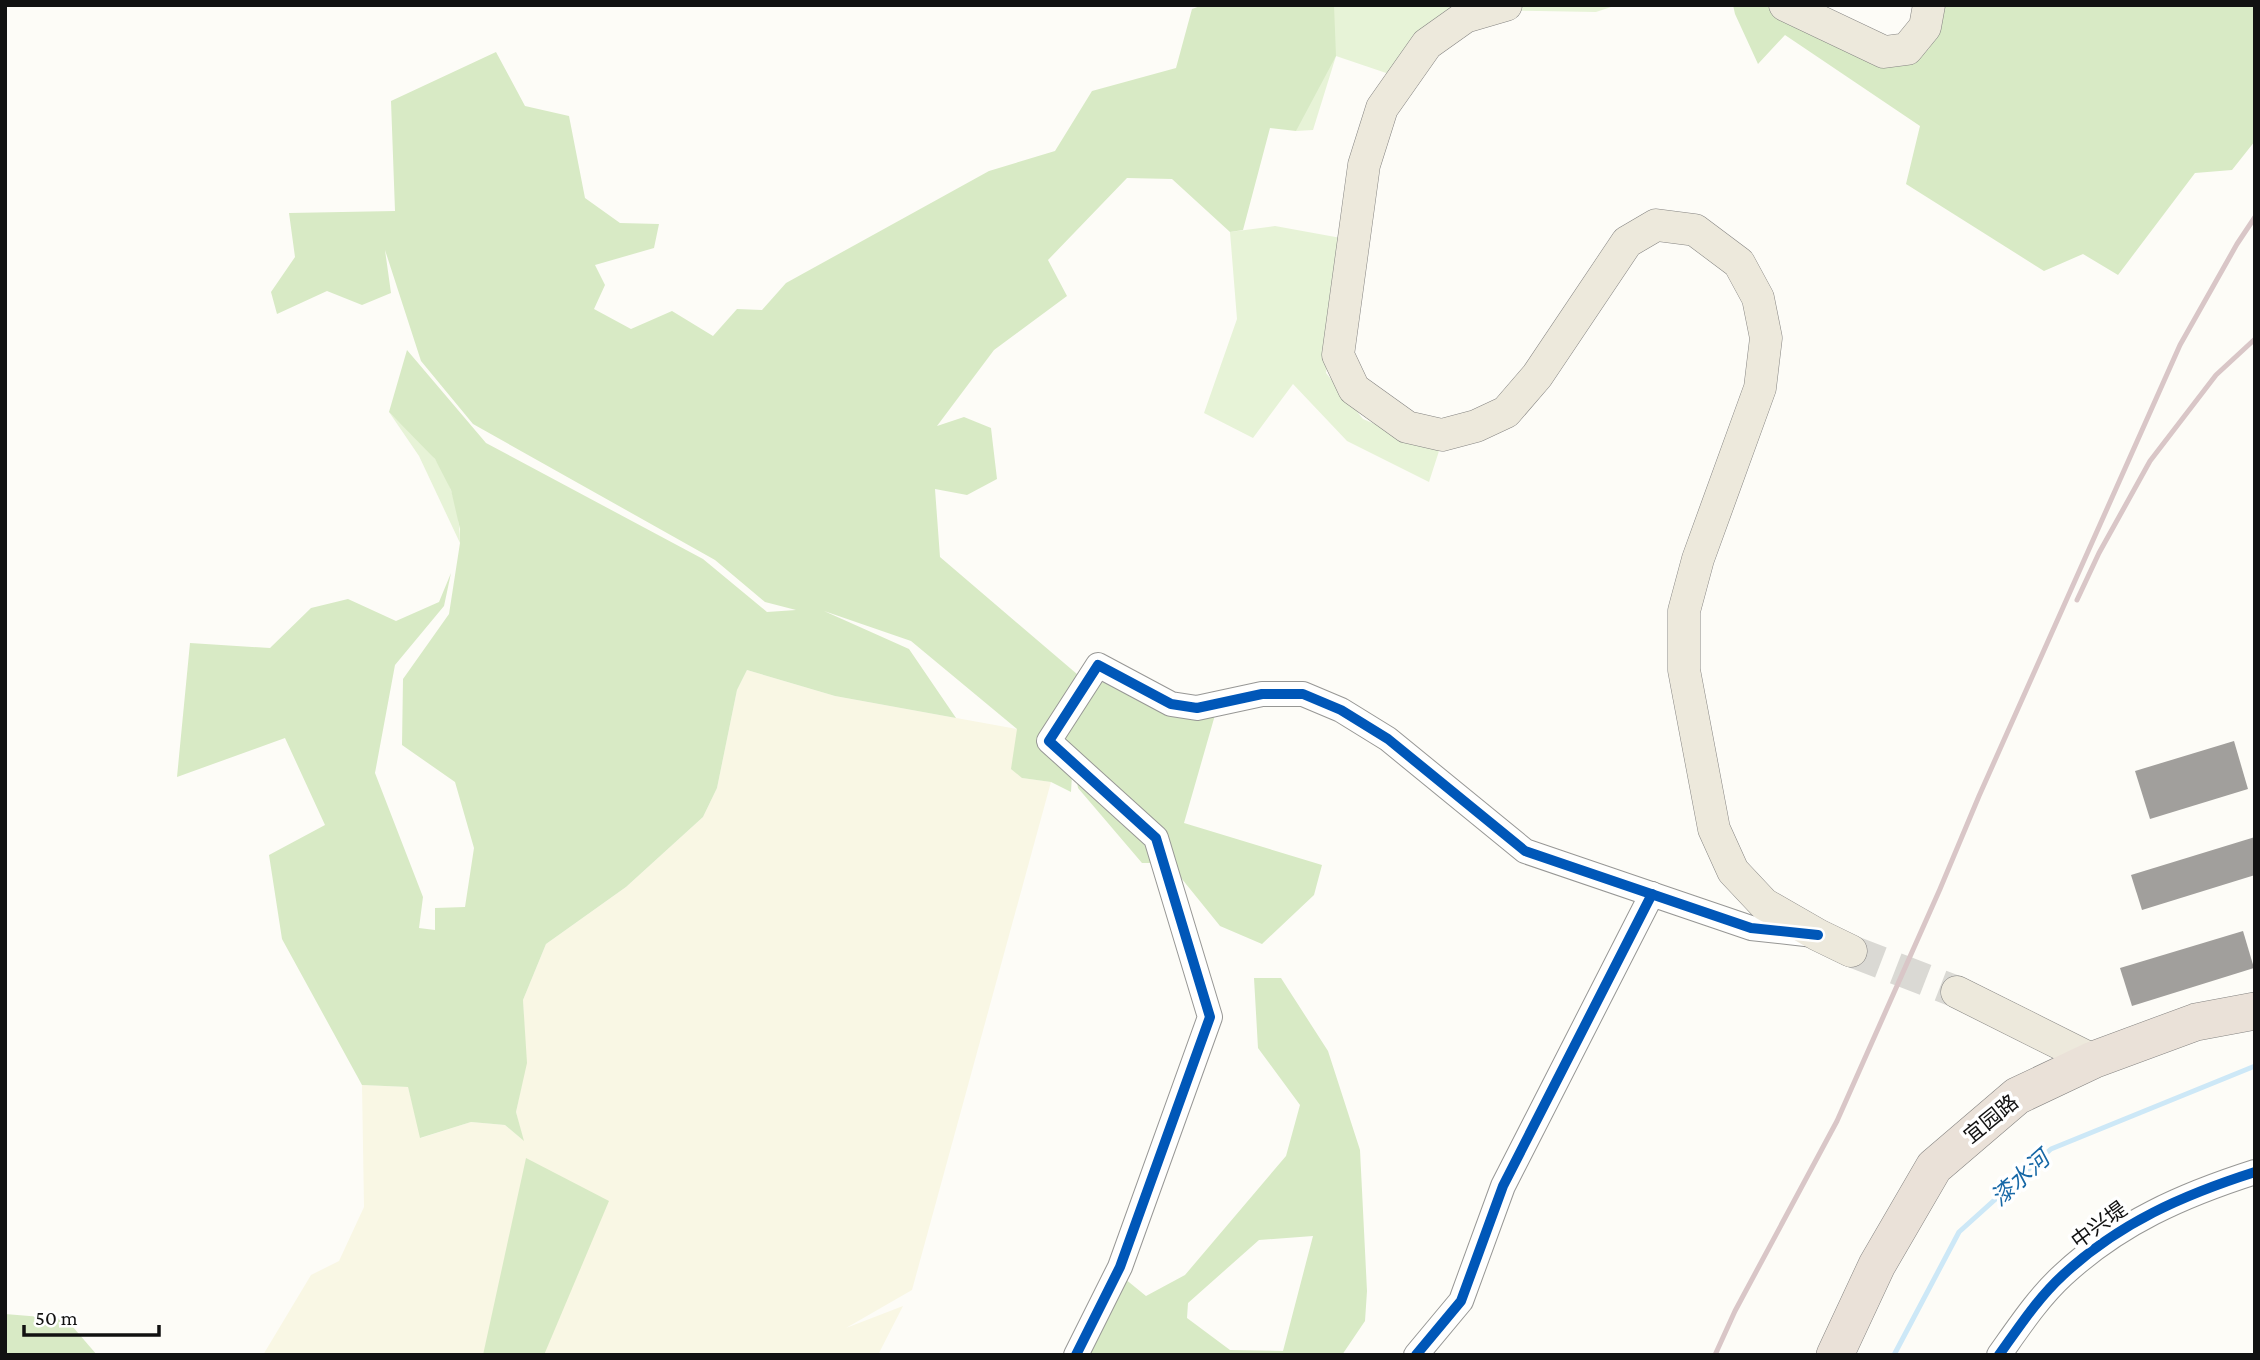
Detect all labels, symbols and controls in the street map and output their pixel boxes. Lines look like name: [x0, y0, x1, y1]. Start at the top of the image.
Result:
street label: 宜园路: [1959, 1090, 2023, 1148]
water label: 漆水河: [1986, 1143, 2057, 1211]
street label: 中兴堤: [2066, 1197, 2132, 1253]
scale bar: [24, 1294, 159, 1338]
text: 50 m: [35, 1306, 78, 1330]

